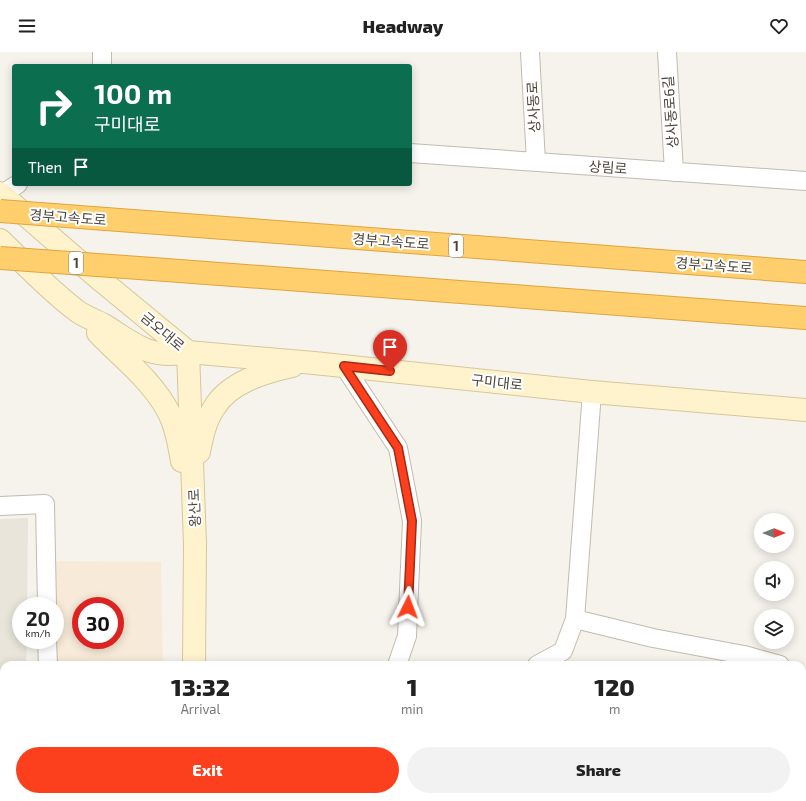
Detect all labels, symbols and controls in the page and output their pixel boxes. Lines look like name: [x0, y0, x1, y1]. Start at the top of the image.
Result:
icon: menu: [16, 15, 38, 37]
text: Headway: [363, 15, 443, 37]
icon: heart: [768, 15, 790, 37]
street label: 상사동로6길: [659, 75, 681, 149]
text: 100 m: [94, 76, 172, 110]
icon: right: [28, 80, 80, 132]
street label: 상사동로: [523, 81, 543, 133]
text: 구미대로: [94, 113, 160, 135]
icon: arrive: [70, 156, 92, 178]
street label: 상림로: [588, 157, 628, 177]
text: Then: [28, 158, 62, 176]
street label: 경부고속도로: [29, 206, 107, 228]
street label: 경부고속도로: [352, 230, 430, 252]
road number: 1: [449, 235, 463, 257]
road number: 1: [69, 252, 83, 274]
street label: 경부고속도로: [675, 254, 753, 276]
street label: 금오대로: [138, 308, 188, 354]
pin: [373, 330, 407, 371]
icon: arrive: [379, 336, 401, 358]
street label: 구미대로: [470, 371, 524, 393]
street label: 왕산로: [185, 488, 203, 528]
north arrow: [754, 513, 794, 553]
map controls: [754, 513, 794, 649]
button: sound: [754, 561, 794, 601]
position arrow: [387, 586, 429, 628]
speed limit sign: 30: [72, 597, 124, 649]
text: 20: [26, 606, 50, 630]
button: layers: [754, 609, 794, 649]
text: km/h: [26, 627, 50, 639]
text: 13:32: [171, 672, 230, 701]
text: 1: [407, 672, 418, 701]
text: 120: [594, 672, 635, 701]
text: Arrival: [181, 701, 220, 717]
text: min: [401, 701, 423, 717]
text: m: [609, 701, 620, 717]
button: Exit: [16, 747, 399, 793]
button: Share: [407, 747, 790, 793]

